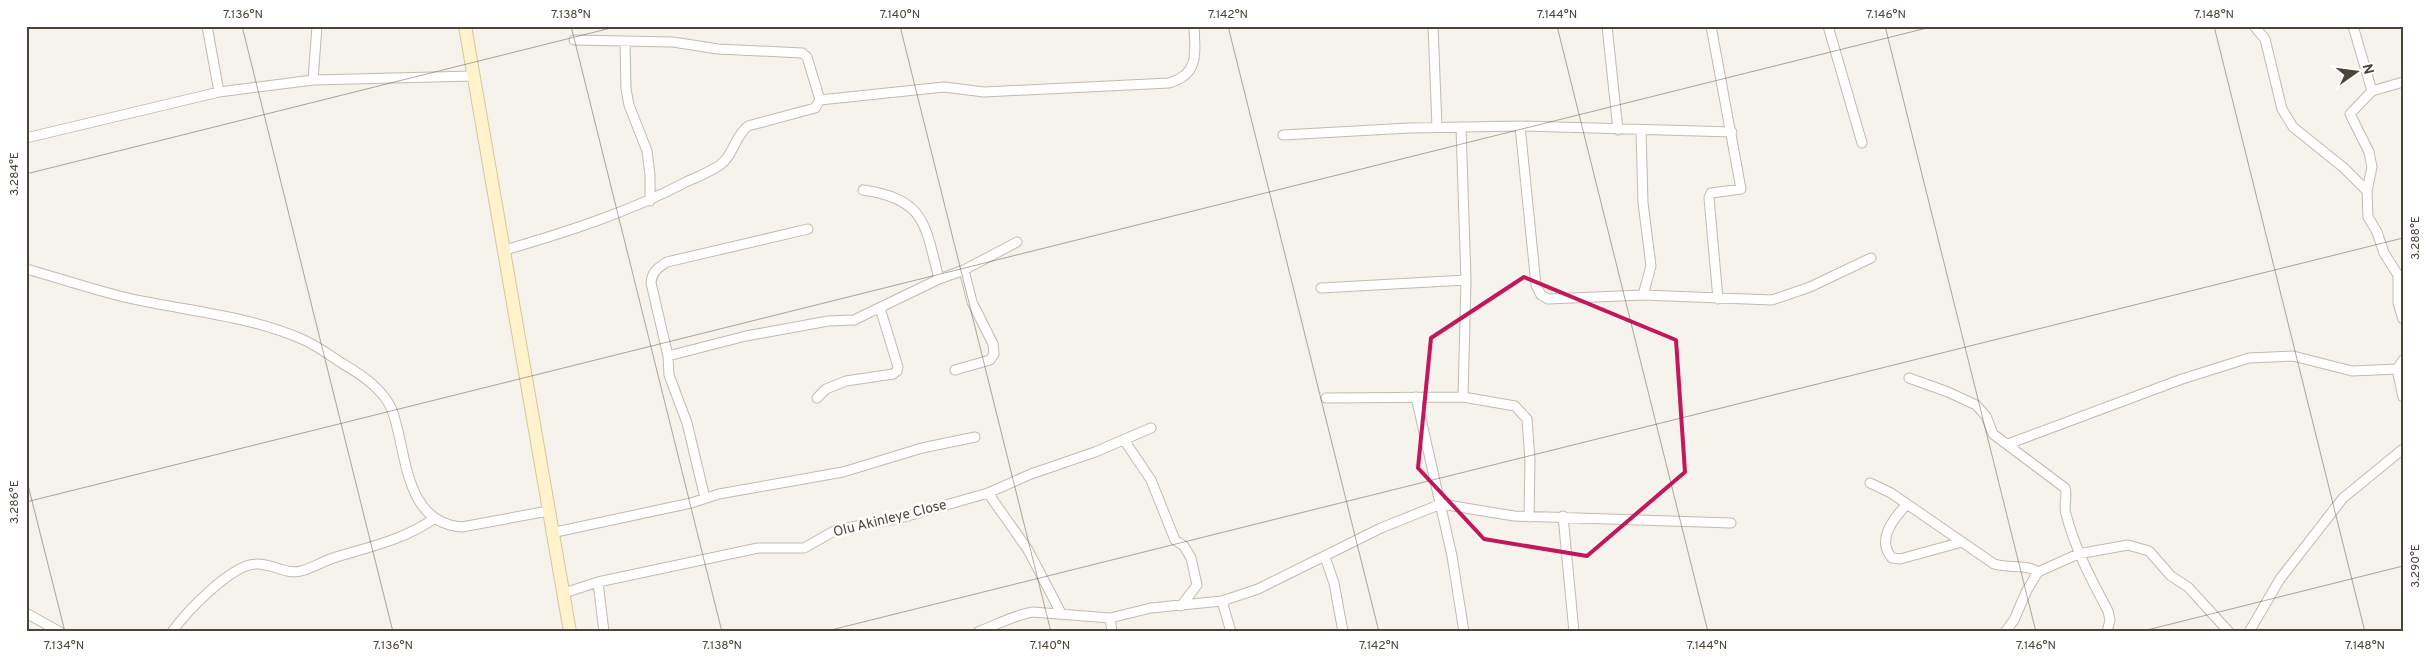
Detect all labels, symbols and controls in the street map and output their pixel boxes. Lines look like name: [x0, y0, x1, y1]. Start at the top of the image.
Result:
text: 7.136°N: [223, 7, 263, 23]
text: 7.138°N: [551, 7, 591, 23]
text: 7.140°N: [880, 7, 920, 23]
text: 7.142°N: [1208, 7, 1248, 23]
text: 7.144°N: [1537, 7, 1577, 23]
text: 7.146°N: [1866, 7, 1906, 23]
text: 7.148°N: [2194, 7, 2234, 23]
north arrow: [2332, 48, 2382, 98]
text: N: [2358, 62, 2377, 76]
text: 3.284°E: [7, 152, 23, 196]
text: 3.288°E: [2408, 216, 2424, 260]
text: 3.286°E: [7, 480, 23, 524]
street label: Olu Akinleye Close: [832, 497, 948, 541]
text: 3.290°E: [2408, 544, 2424, 588]
text: 7.134°N: [44, 638, 84, 654]
text: 7.136°N: [373, 638, 413, 654]
text: 7.138°N: [702, 638, 742, 654]
text: 7.140°N: [1030, 638, 1070, 654]
text: 7.142°N: [1359, 638, 1399, 654]
text: 7.144°N: [1687, 638, 1727, 654]
text: 7.146°N: [2016, 638, 2056, 654]
text: 7.148°N: [2345, 638, 2385, 654]

